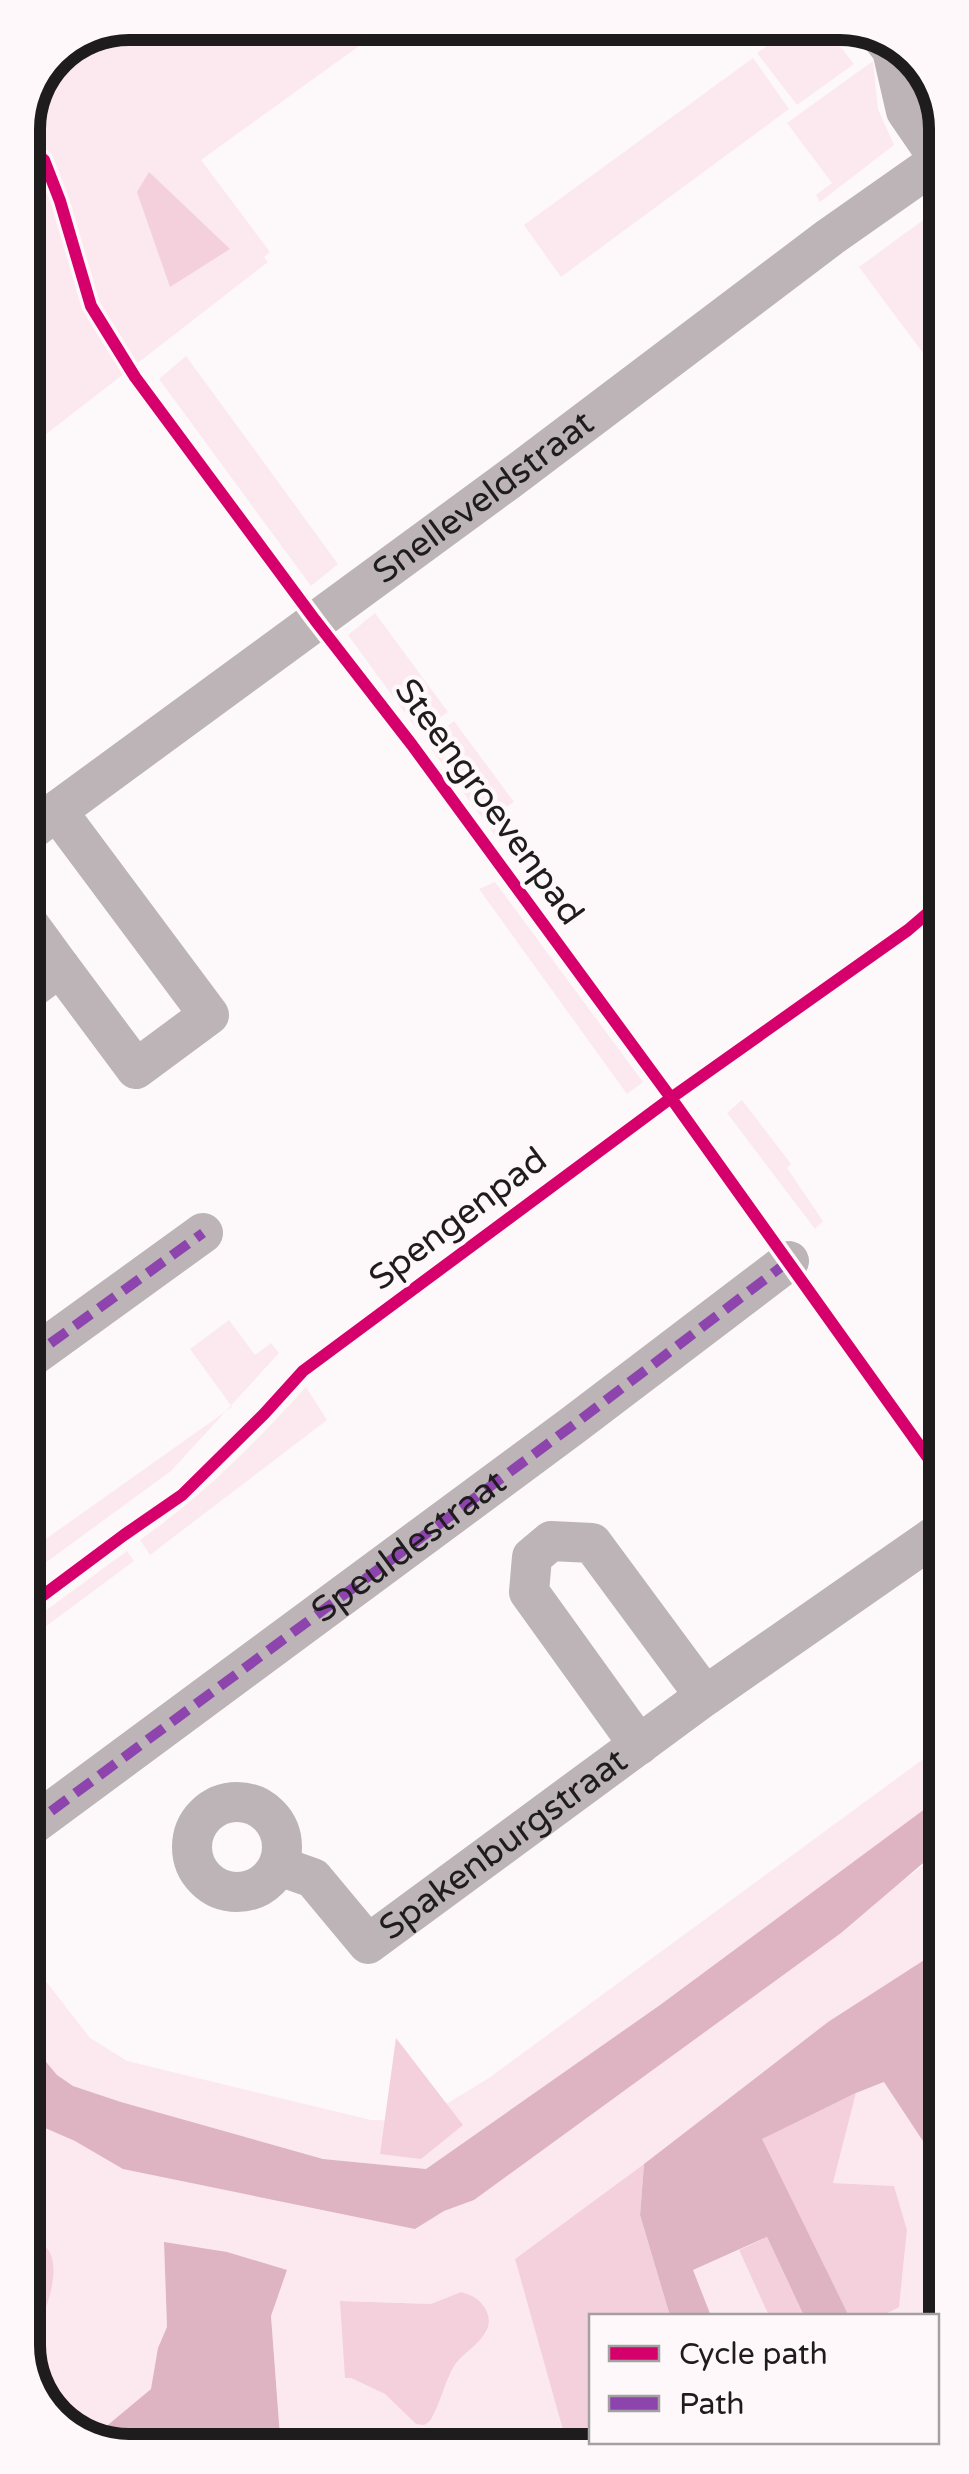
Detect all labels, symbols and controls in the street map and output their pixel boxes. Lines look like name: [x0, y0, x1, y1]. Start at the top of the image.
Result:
street label: Snelleveldstraat: [365, 402, 602, 593]
street label: Steengroevenpad: [386, 671, 592, 933]
street label: Spengenpad: [361, 1139, 555, 1299]
street label: Speuldestraat: [304, 1461, 514, 1632]
street label: Spakenburgstraat: [371, 1739, 635, 1949]
legend: [589, 2314, 939, 2444]
text: Cycle path: [679, 2336, 828, 2373]
text: Path: [679, 2386, 745, 2423]

